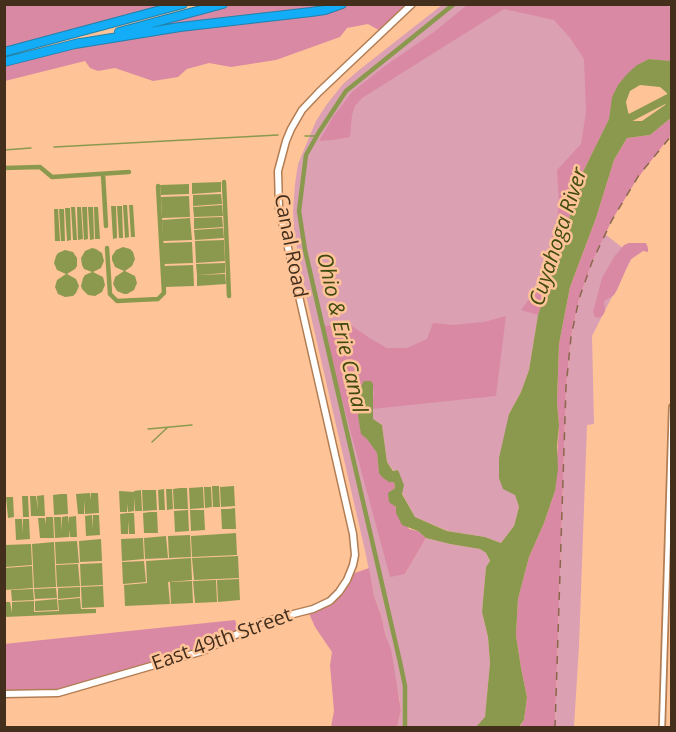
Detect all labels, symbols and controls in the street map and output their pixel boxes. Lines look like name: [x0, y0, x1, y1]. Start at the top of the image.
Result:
water label: Cuyahoga River: [525, 165, 593, 309]
street label: Canal Road: [268, 192, 312, 300]
water label: Ohio & Erie Canal: [310, 251, 372, 415]
street label: East 49th Street: [149, 604, 295, 676]

